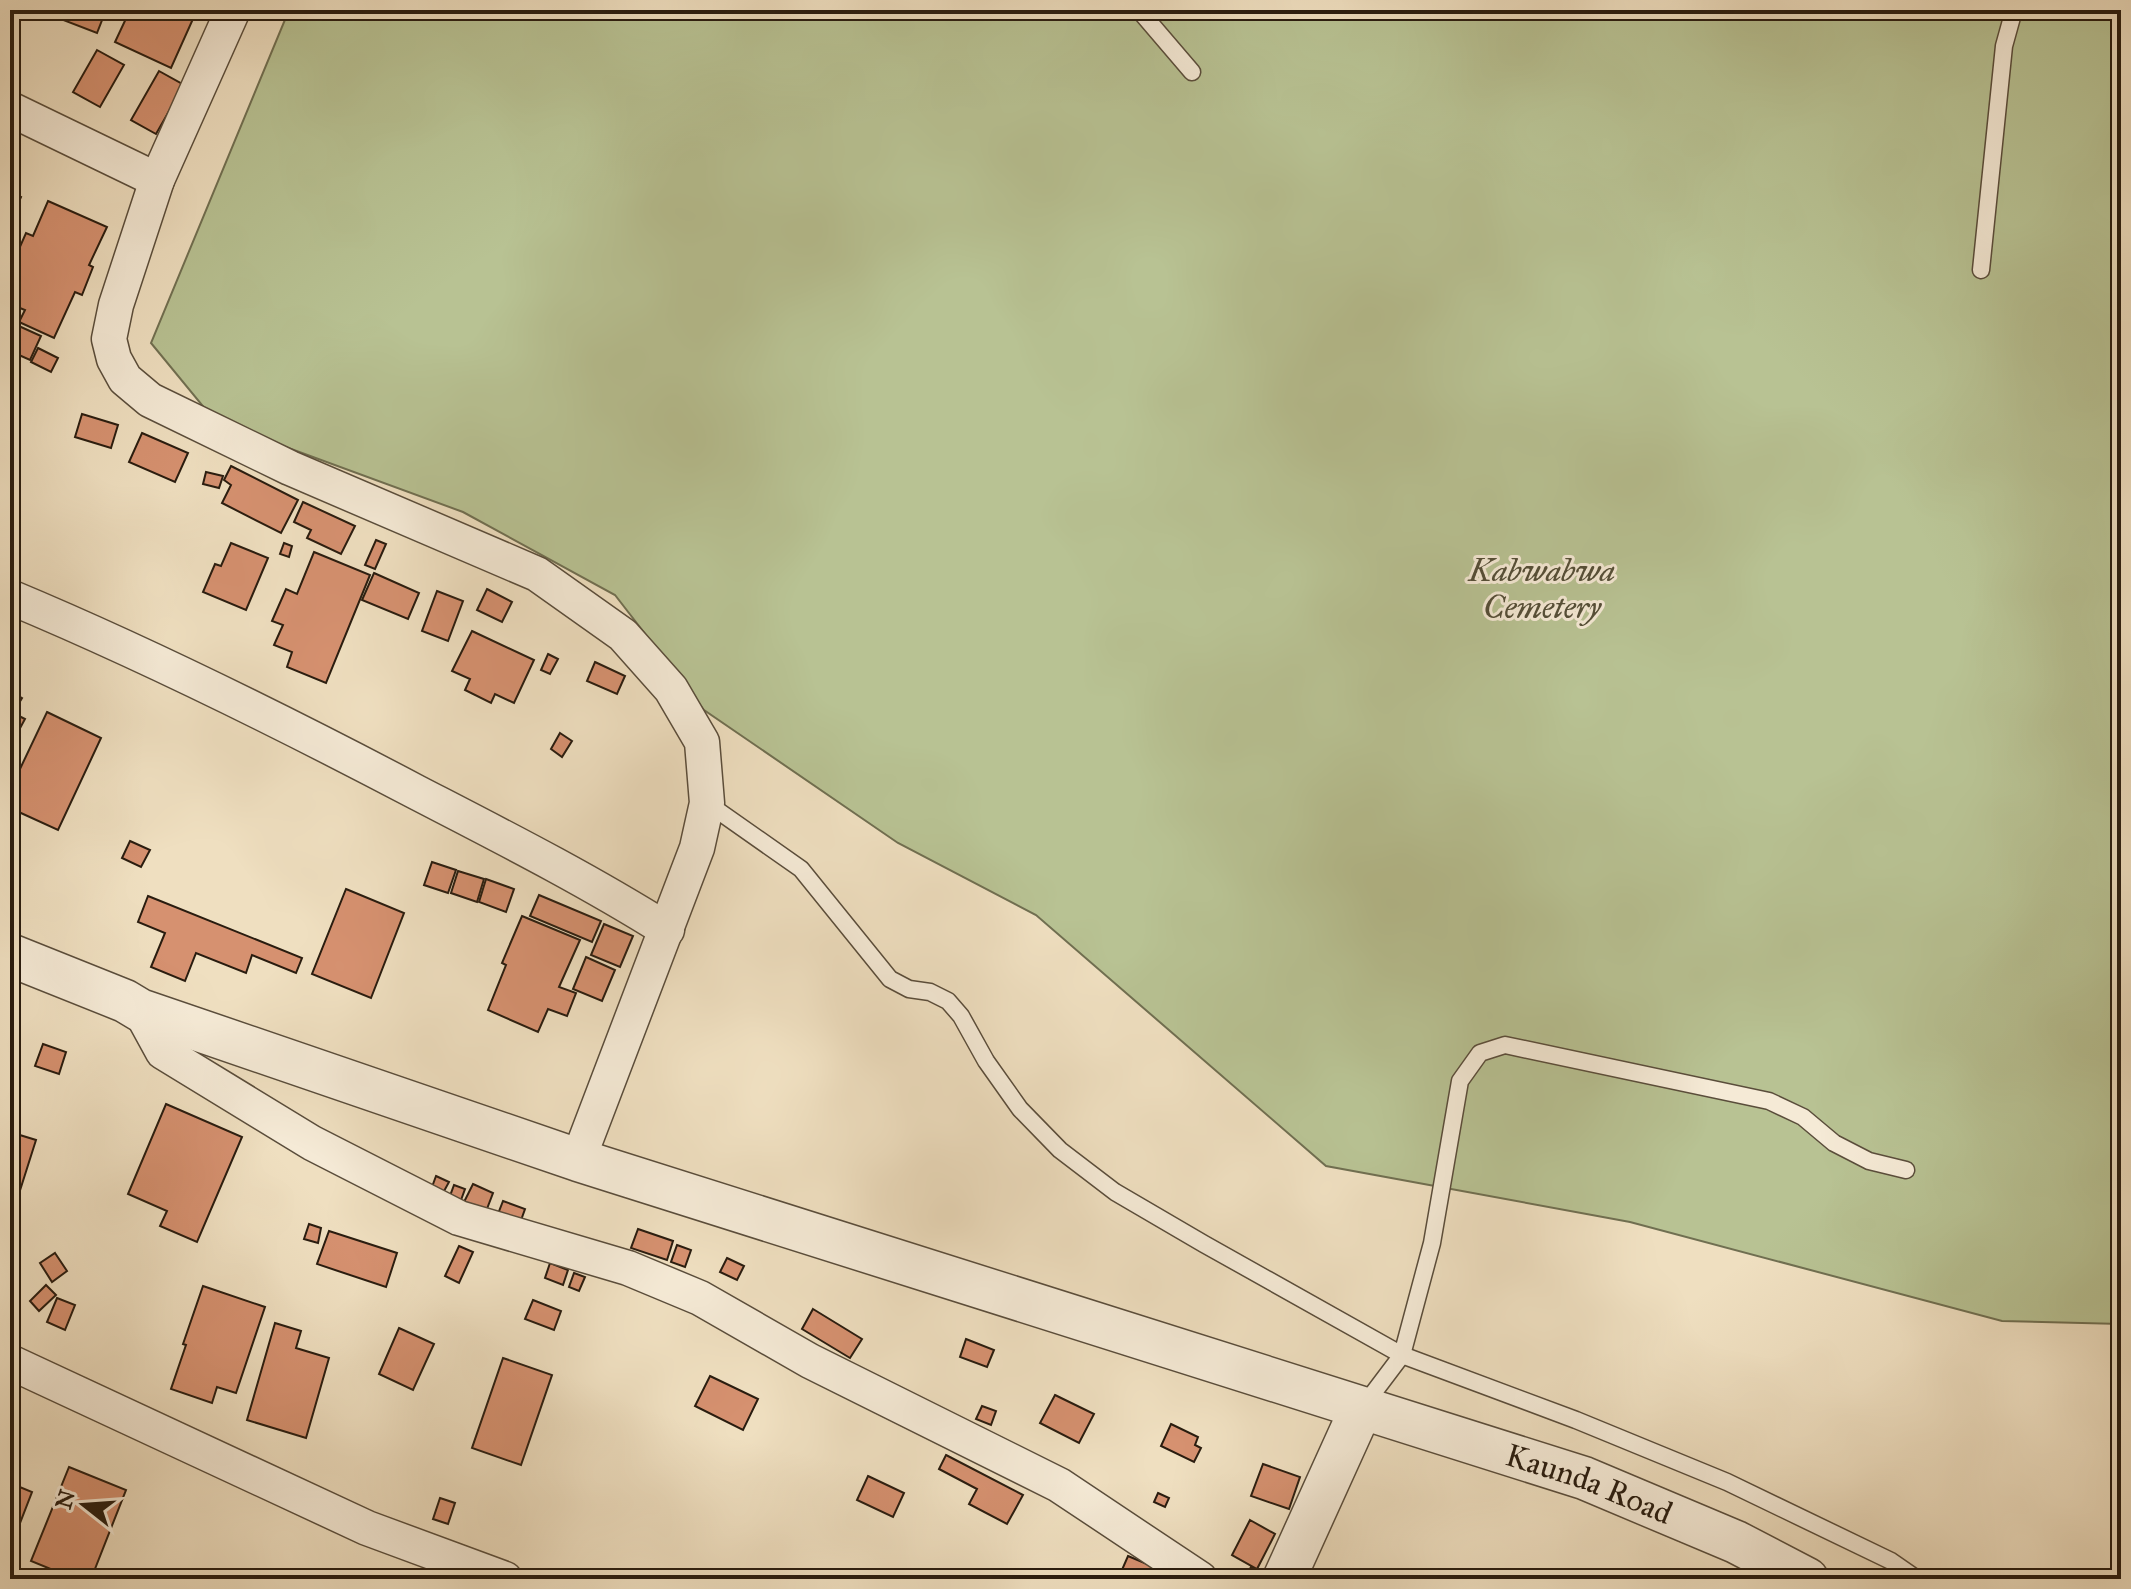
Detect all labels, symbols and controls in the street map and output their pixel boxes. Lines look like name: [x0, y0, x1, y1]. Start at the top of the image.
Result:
park label: Kabwabwa Cemetery: [1467, 551, 1615, 627]
street label: Kaunda Road: [1501, 1435, 1678, 1533]
north arrow: [44, 1465, 124, 1545]
text: N: [50, 1486, 81, 1512]

